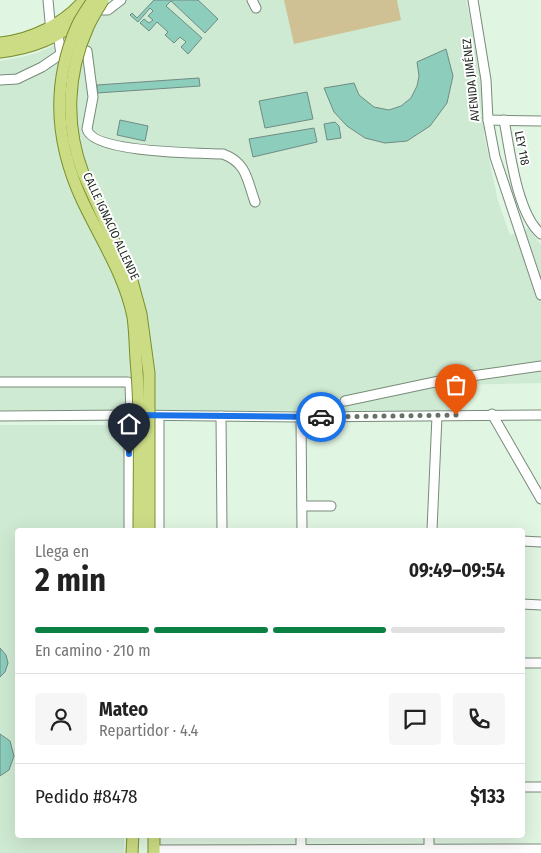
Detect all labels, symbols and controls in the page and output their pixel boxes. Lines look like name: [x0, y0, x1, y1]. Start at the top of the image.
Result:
street label: AVENIDA JIMÉNEZ: [459, 37, 482, 122]
street label: LEY 118: [512, 130, 532, 166]
street label: CALLE IGNACIO ALLENDE: [80, 170, 142, 282]
pin: [435, 364, 477, 415]
icon: bag: [442, 371, 470, 399]
courier: [296, 392, 346, 442]
pin: [108, 403, 150, 454]
icon: car: [307, 403, 335, 431]
icon: home: [115, 410, 143, 438]
text: Llega en: [35, 542, 89, 561]
text: 09:49–09:54: [409, 559, 505, 582]
text: 2 min: [35, 561, 106, 599]
text: En camino · 210 m: [35, 641, 151, 660]
button: person: [35, 693, 87, 745]
button: chat: [389, 693, 441, 745]
button: phone: [453, 693, 505, 745]
text: Mateo: [99, 698, 148, 721]
text: Repartidor · 4.4: [99, 721, 198, 740]
text: Pedido #8478: [35, 785, 138, 808]
text: $133: [470, 785, 505, 808]

